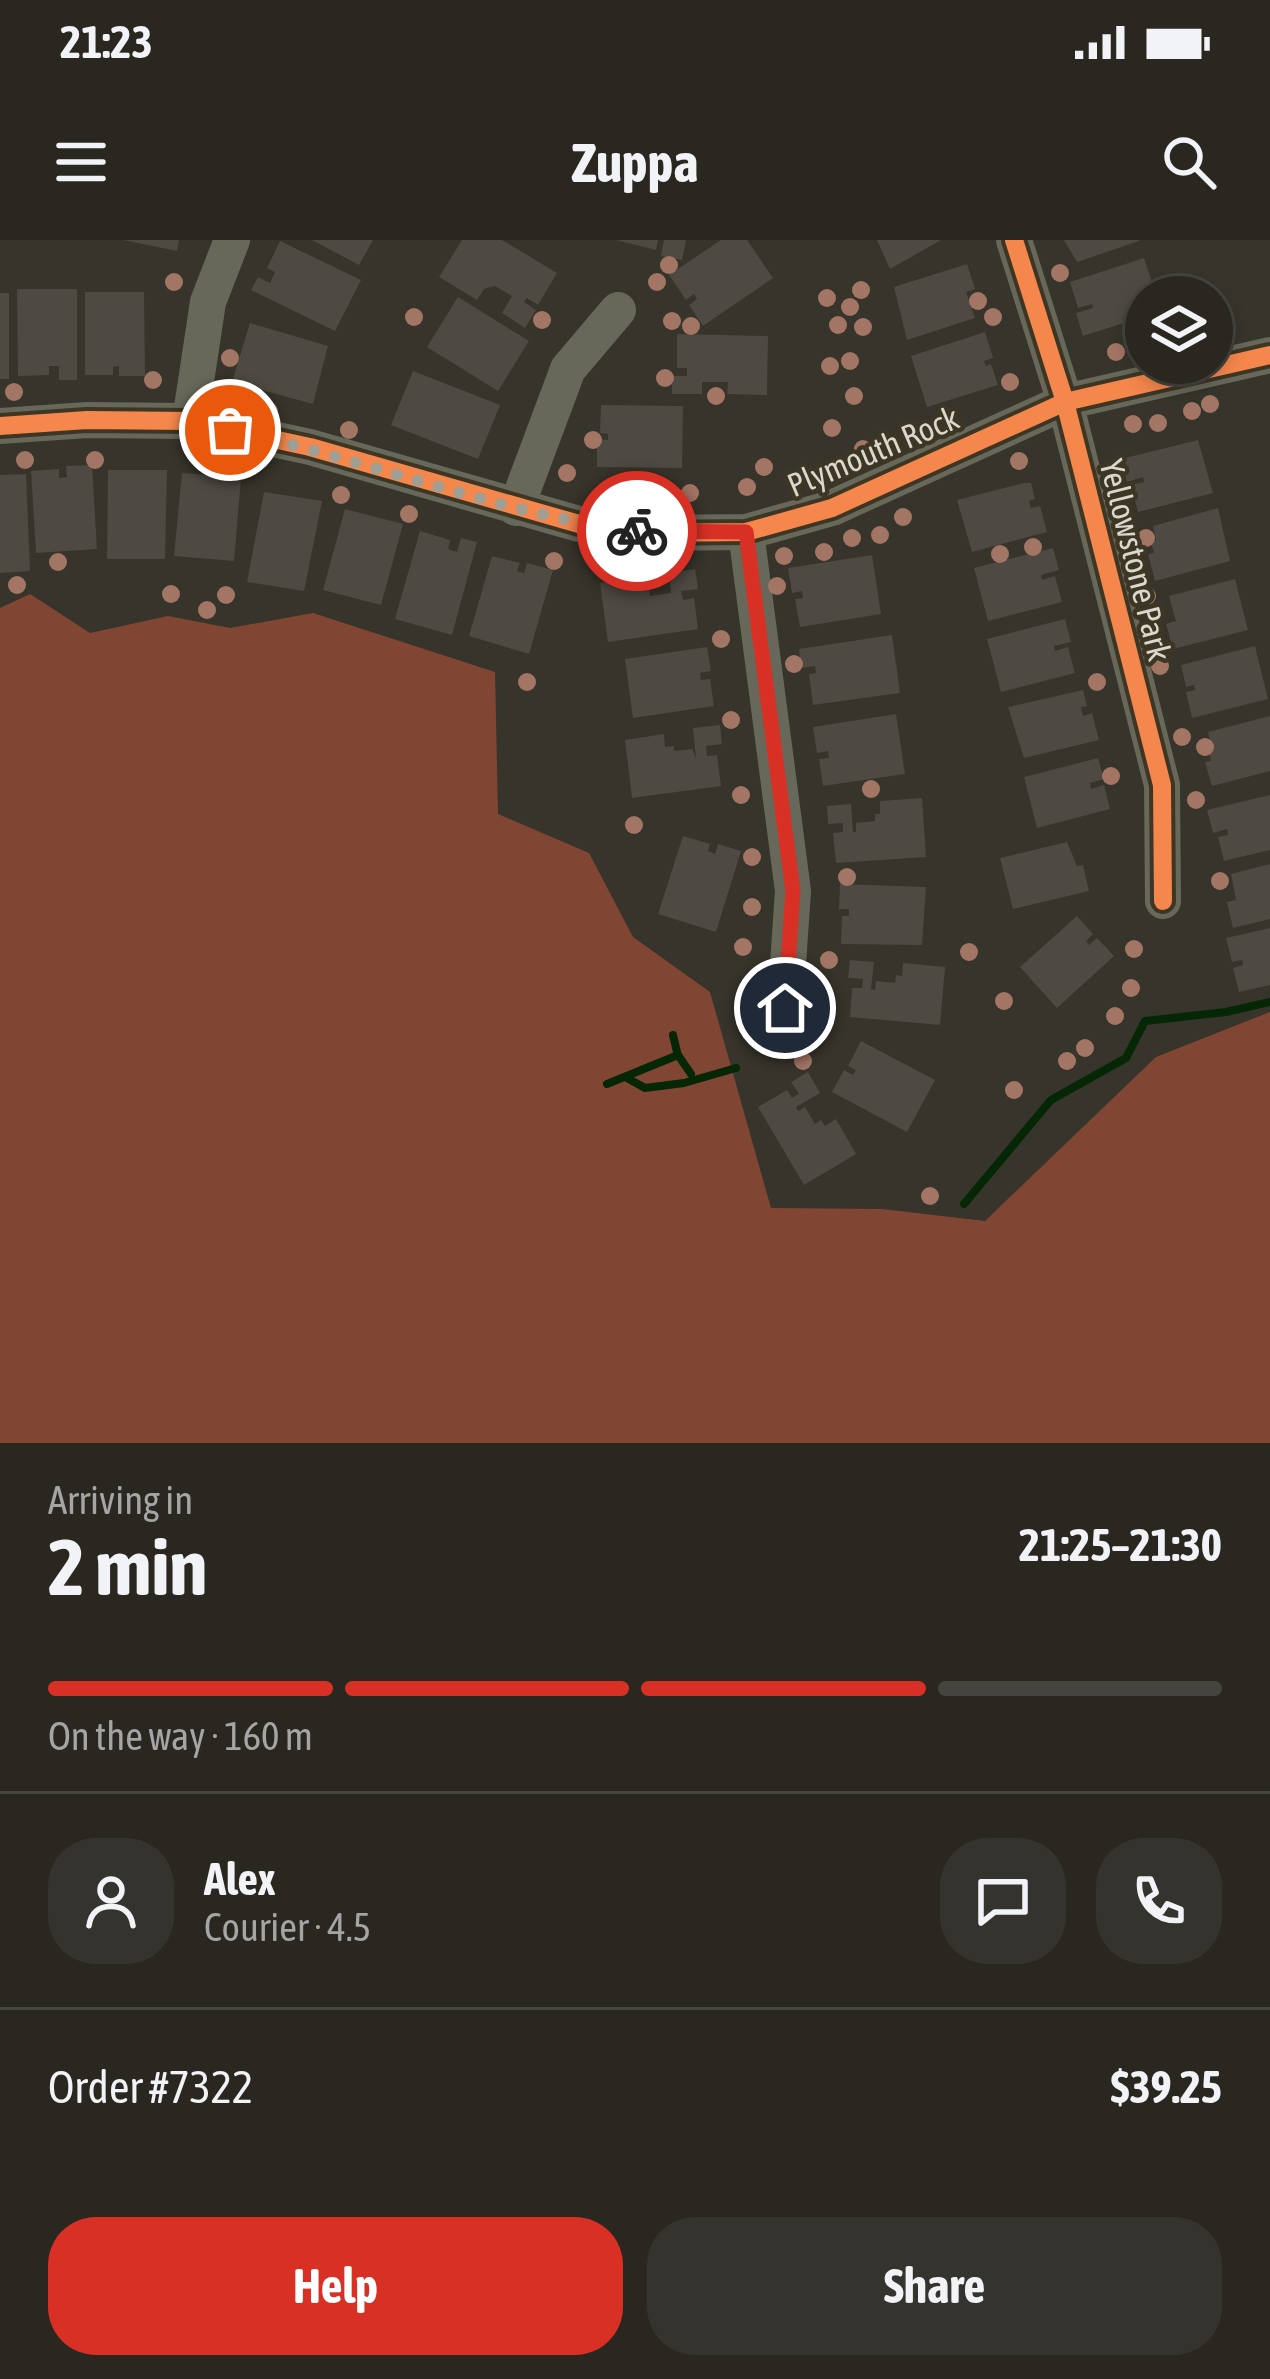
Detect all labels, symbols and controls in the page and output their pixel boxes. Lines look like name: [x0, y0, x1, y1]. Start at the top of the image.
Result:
text: 21:23: [60, 16, 153, 68]
icon: menu: [48, 129, 114, 195]
icon: search: [1156, 129, 1222, 195]
text: Zuppa: [572, 132, 698, 193]
map controls: [1125, 276, 1233, 384]
button: layers: [1125, 276, 1233, 384]
pin: [179, 379, 281, 481]
icon: bag: [197, 397, 263, 463]
street label: Plymouth Rock: [782, 398, 964, 504]
street label: Yellowstone Park: [1093, 455, 1179, 665]
courier: [577, 471, 697, 591]
icon: bike: [604, 498, 670, 564]
pin: [734, 957, 836, 1059]
icon: home: [752, 975, 818, 1041]
text: Arriving in: [48, 1478, 193, 1522]
text: 21:25–21:30: [1019, 1519, 1222, 1571]
text: 2 min: [48, 1522, 207, 1612]
text: On the way · 160 m: [48, 1714, 313, 1758]
button: person: [48, 1838, 174, 1964]
button: chat: [940, 1838, 1066, 1964]
button: phone: [1096, 1838, 1222, 1964]
text: Alex: [204, 1853, 276, 1905]
text: Courier · 4.5: [204, 1905, 371, 1949]
text: Order #7322: [48, 2061, 253, 2113]
text: $39.25: [1110, 2061, 1222, 2113]
button: Help: [48, 2217, 623, 2355]
button: Share: [647, 2217, 1222, 2355]

